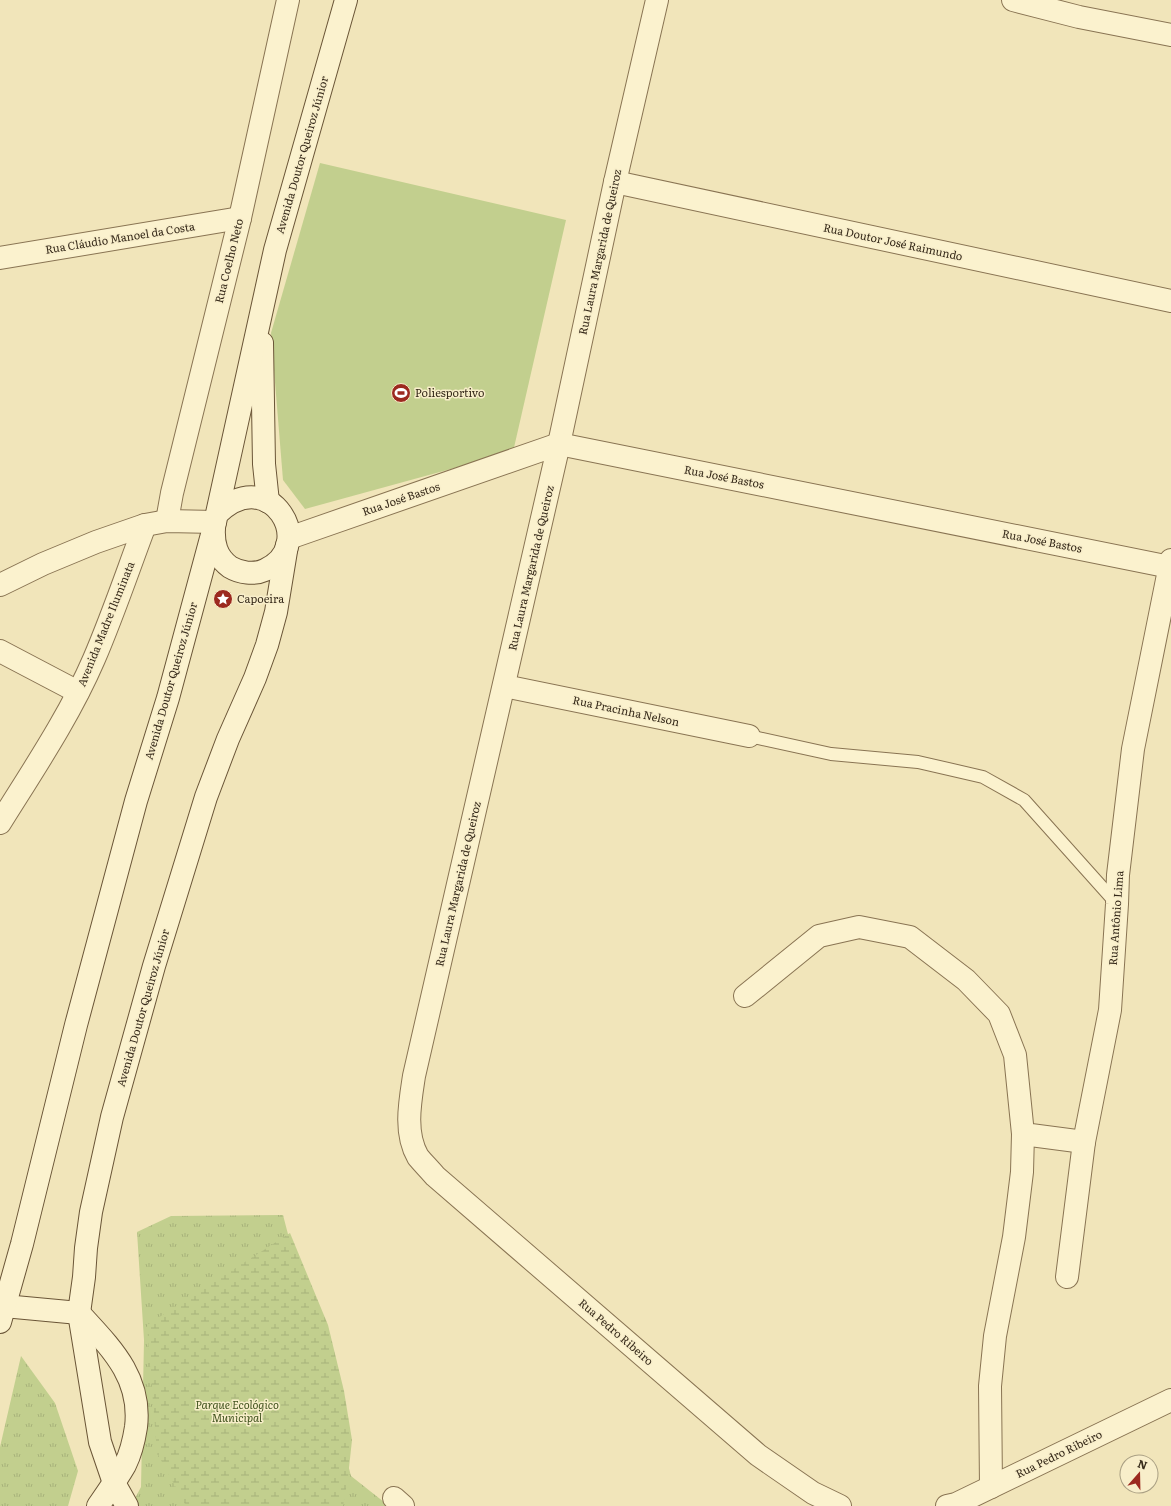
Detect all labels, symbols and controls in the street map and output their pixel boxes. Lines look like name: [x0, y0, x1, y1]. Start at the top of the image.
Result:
street label: Avenida Doutor Queiroz Júnior: [271, 73, 331, 235]
street label: Rua Laura Margarida de Queiroz: [574, 167, 625, 336]
street label: Rua Cláudio Manoel da Costa: [44, 217, 196, 257]
street label: Rua Coelho Neto: [210, 217, 246, 305]
street label: Rua Doutor José Raimundo: [822, 218, 964, 264]
sports icon: Poliesportivo: [390, 382, 412, 404]
place label: Poliesportivo: [415, 384, 485, 400]
street label: Rua José Bastos: [683, 460, 766, 492]
street label: Rua José Bastos: [360, 477, 442, 519]
street label: Rua Laura Margarida de Queiroz: [503, 483, 557, 652]
street label: Rua José Bastos: [1001, 524, 1084, 556]
street label: Avenida Madre Iluminata: [73, 559, 138, 689]
place icon: Capoeira: [212, 588, 234, 610]
place label: Capoeira: [237, 590, 284, 606]
street label: Avenida Doutor Queiroz Júnior: [140, 599, 200, 761]
street label: Rua Pracinha Nelson: [571, 691, 681, 729]
street label: Rua Laura Margarida de Queiroz: [430, 799, 484, 968]
street label: Rua Antônio Lima: [1104, 870, 1126, 966]
street label: Avenida Doutor Queiroz Júnior: [112, 926, 172, 1088]
street label: Rua Pedro Ribeiro: [576, 1294, 658, 1368]
park label: Parque Ecológico Municipal: [195, 1396, 279, 1425]
street label: Rua Pedro Ribeiro: [1013, 1425, 1104, 1481]
north arrow: [1119, 1454, 1159, 1494]
text: N: [1136, 1455, 1150, 1473]

